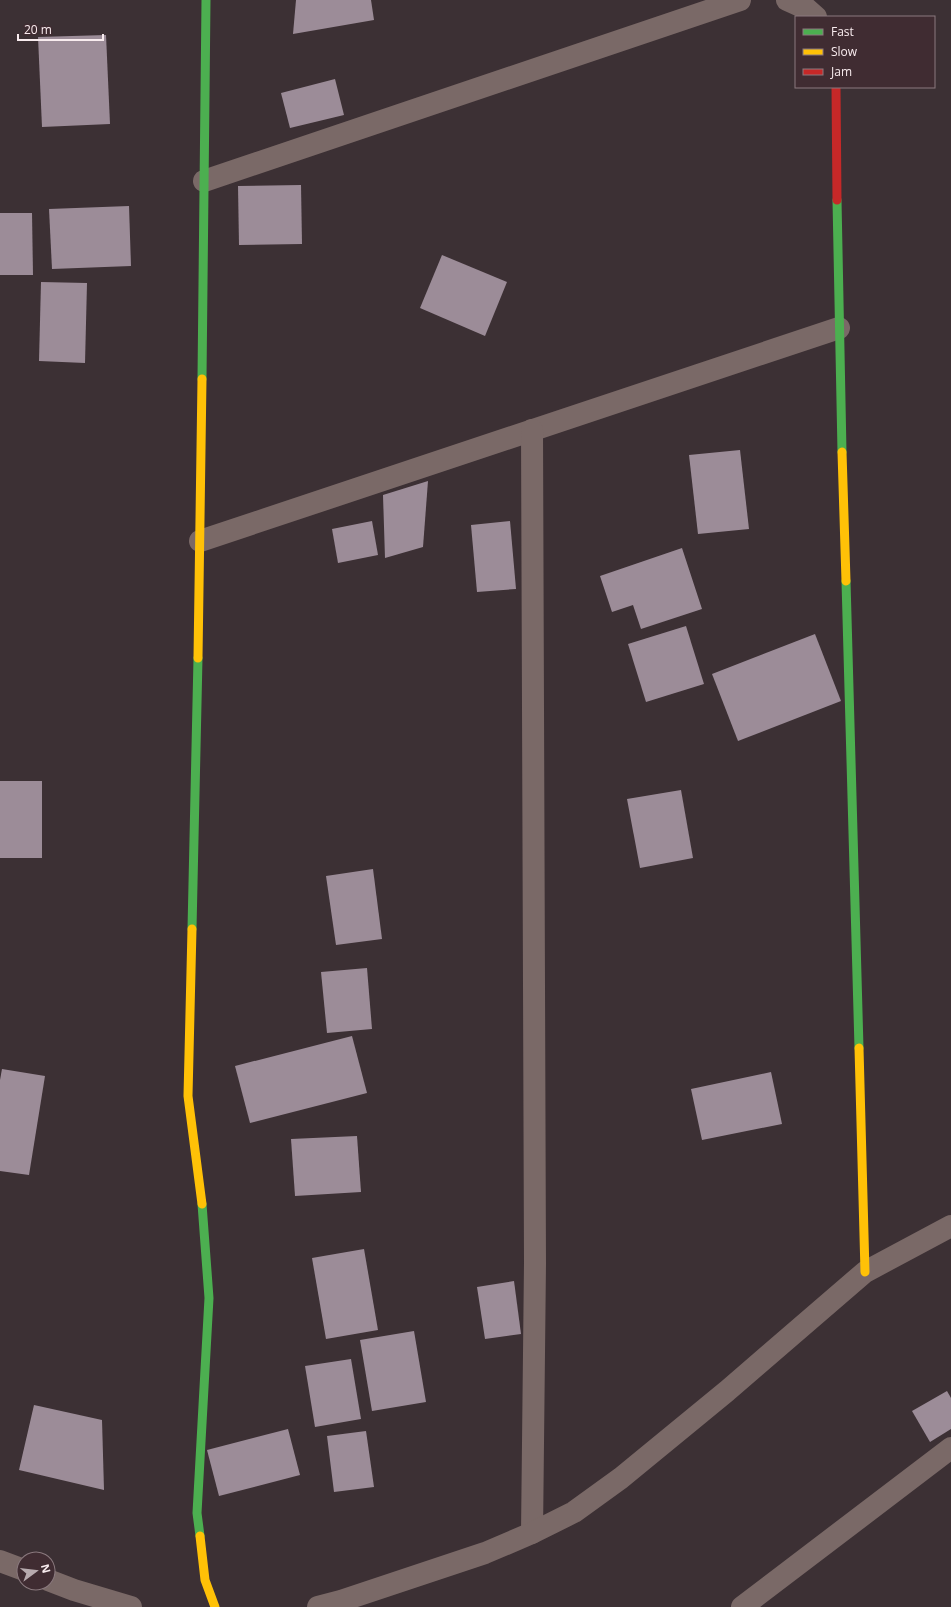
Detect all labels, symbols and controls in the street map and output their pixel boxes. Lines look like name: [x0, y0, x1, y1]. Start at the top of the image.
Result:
scale bar: [18, 16, 103, 42]
legend: [795, 16, 935, 88]
text: 20 m: [24, 21, 52, 38]
text: Fast: [831, 23, 854, 40]
text: Slow: [831, 43, 858, 60]
text: Jam: [830, 63, 852, 80]
north arrow: [16, 1551, 56, 1591]
text: N: [38, 1562, 55, 1575]

